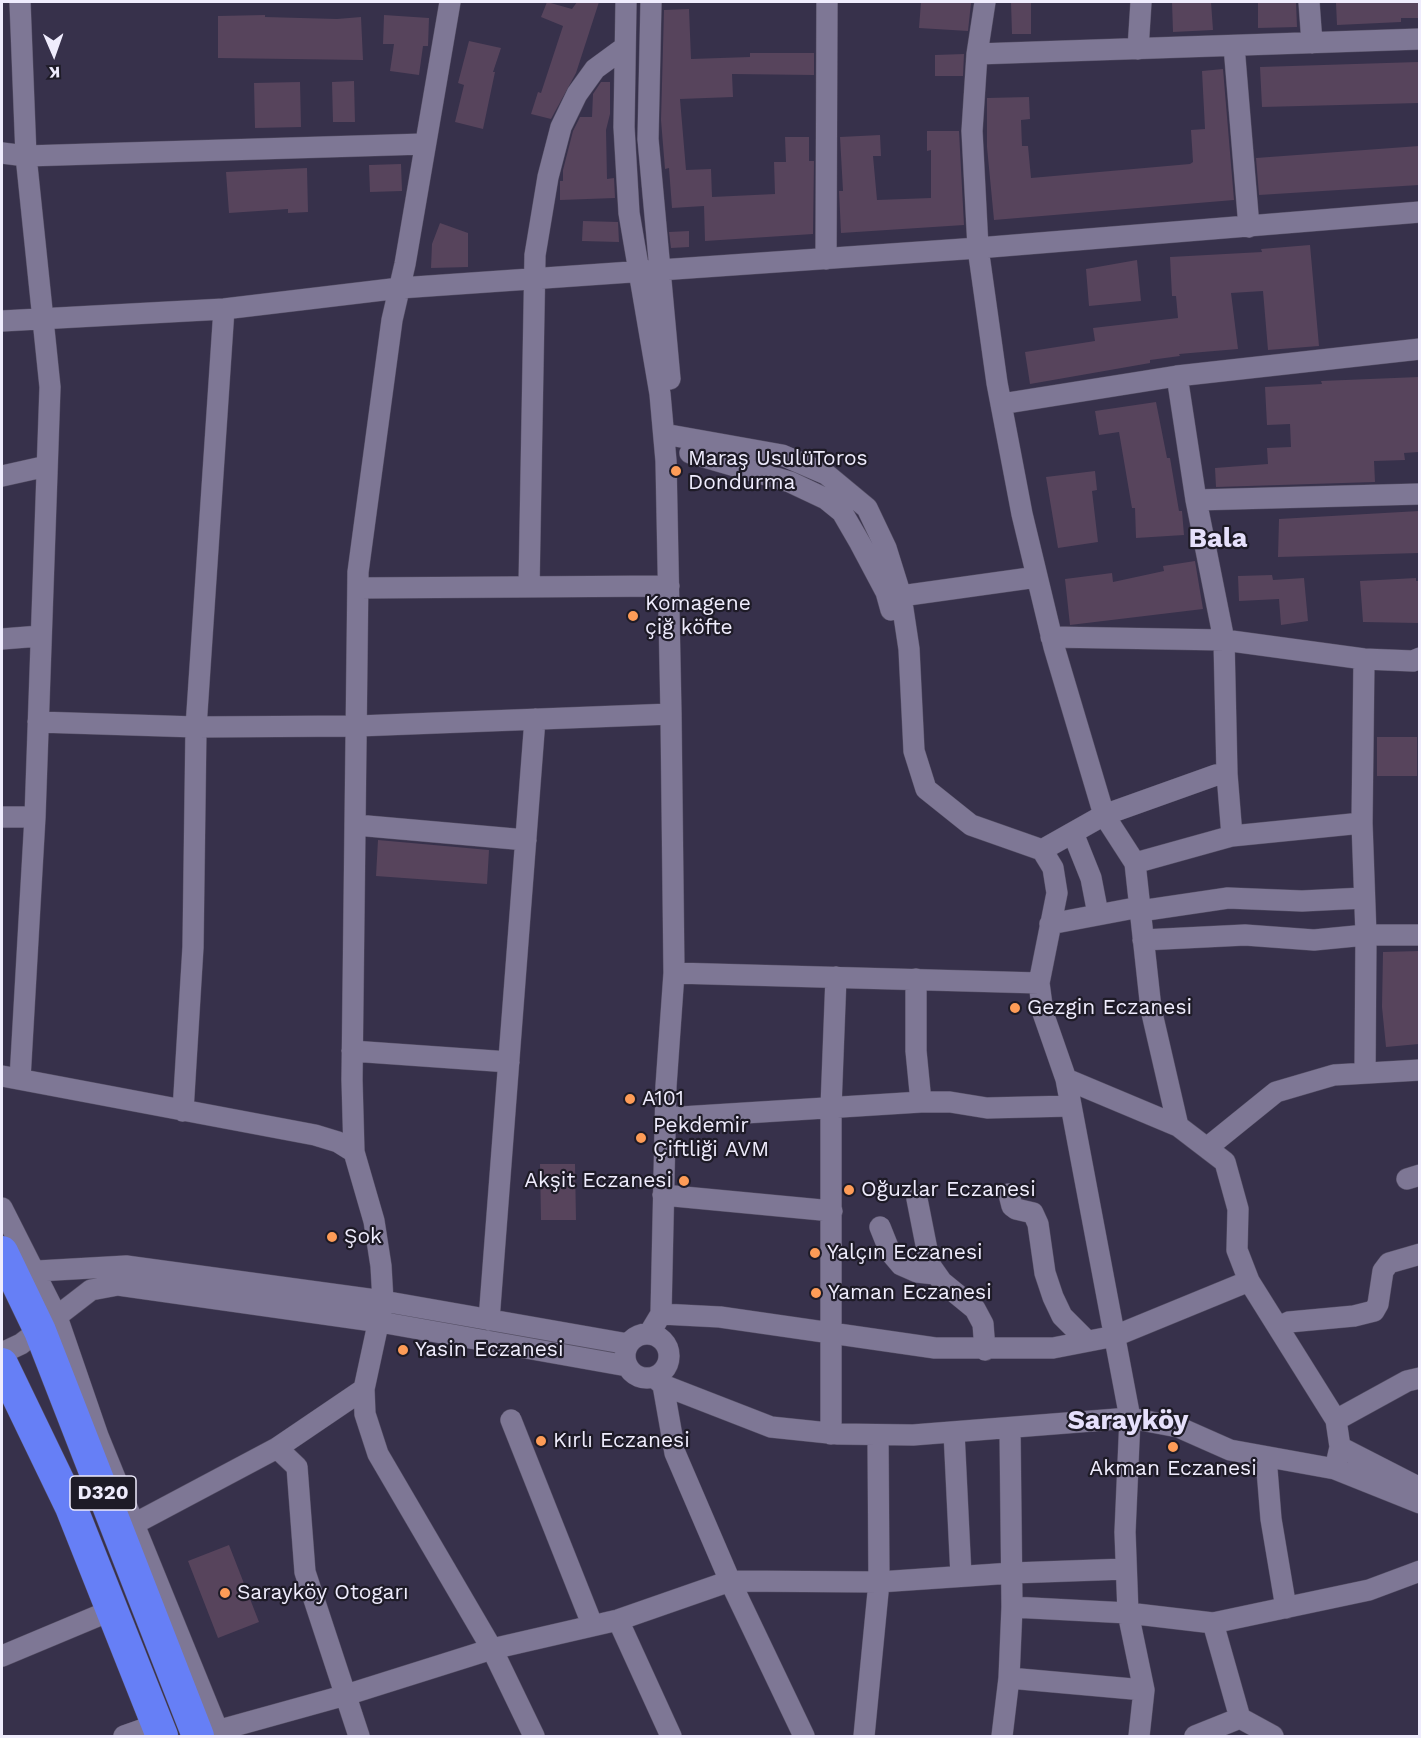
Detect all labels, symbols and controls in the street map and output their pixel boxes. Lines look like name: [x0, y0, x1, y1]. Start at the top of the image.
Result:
north arrow: [24, 24, 84, 84]
text: K: [49, 63, 61, 82]
place label: Maraş UsulüToros Dondurma: [688, 446, 868, 496]
marker: Maraş UsulüToros Dondurma: [669, 464, 683, 478]
district label: Bala: [1189, 523, 1247, 555]
place label: Komagene çiğ köfte: [645, 591, 751, 641]
marker: Komagene çiğ köfte: [626, 609, 640, 623]
place label: Gezgin Eczanesi: [1027, 995, 1192, 1021]
marker: Gezgin Eczanesi: [1008, 1001, 1022, 1015]
place label: A101: [642, 1086, 684, 1112]
marker: A101: [623, 1092, 637, 1106]
place label: Pekdemir Çiftliği AVM: [653, 1113, 769, 1163]
marker: Pekdemir Çiftliği AVM: [634, 1131, 648, 1145]
place label: Akşit Eczanesi: [524, 1168, 672, 1194]
marker: Akşit Eczanesi: [677, 1174, 691, 1188]
place label: Oğuzlar Eczanesi: [861, 1177, 1036, 1203]
marker: Oğuzlar Eczanesi: [842, 1183, 856, 1197]
place label: Şok: [344, 1224, 382, 1250]
marker: Şok: [325, 1230, 339, 1244]
place label: Yalçın Eczanesi: [827, 1240, 983, 1266]
marker: Yalçın Eczanesi: [808, 1246, 822, 1260]
place label: Yaman Eczanesi: [828, 1280, 992, 1306]
marker: Yaman Eczanesi: [809, 1286, 823, 1300]
place label: Yasin Eczanesi: [415, 1337, 564, 1363]
marker: Yasin Eczanesi: [396, 1343, 410, 1357]
district label: Sarayköy: [1067, 1405, 1189, 1437]
place label: Kırlı Eczanesi: [553, 1428, 690, 1454]
marker: Kırlı Eczanesi: [534, 1434, 548, 1448]
marker: Akman Eczanesi: [1166, 1440, 1180, 1454]
place label: Akman Eczanesi: [1089, 1456, 1257, 1482]
road number: D320: [70, 1476, 136, 1510]
place label: Sarayköy Otogarı: [237, 1580, 409, 1606]
marker: Sarayköy Otogarı: [218, 1586, 232, 1600]

